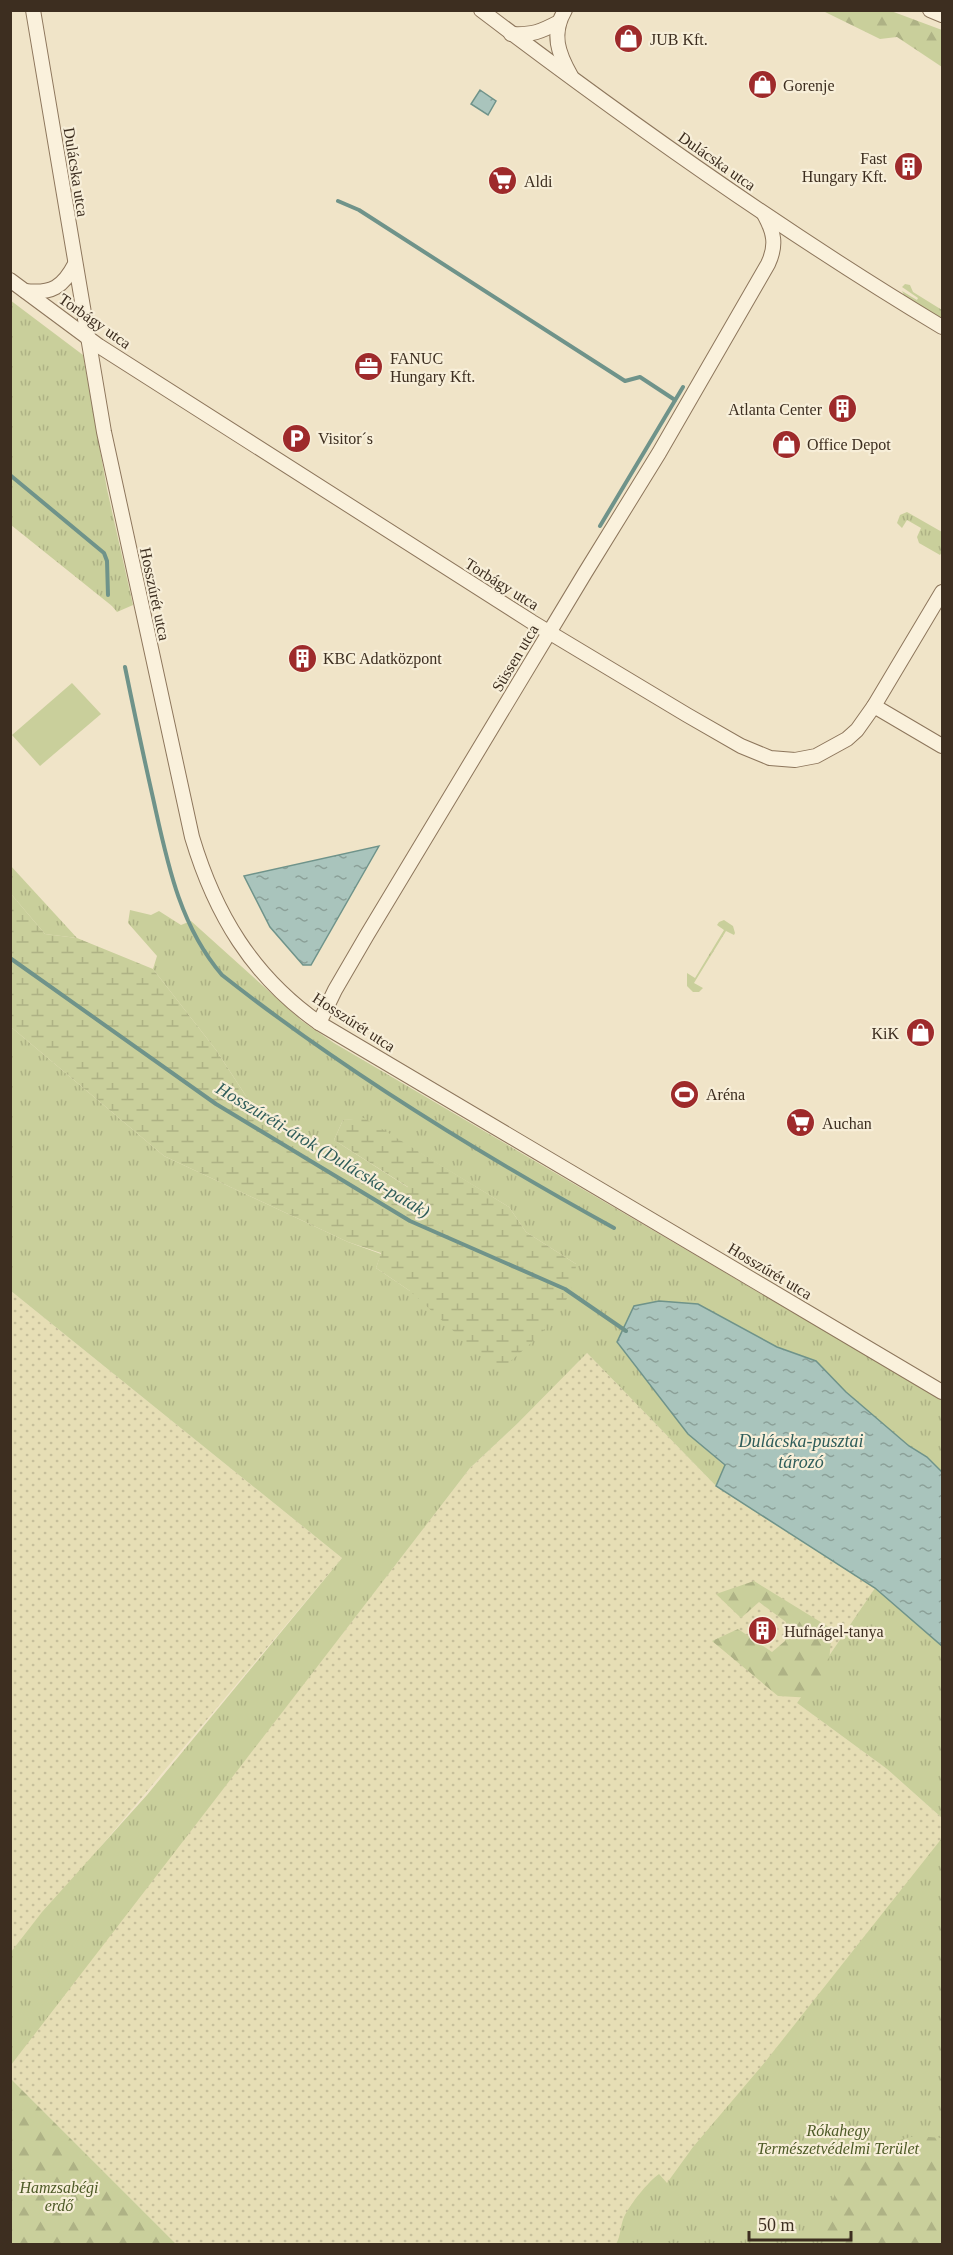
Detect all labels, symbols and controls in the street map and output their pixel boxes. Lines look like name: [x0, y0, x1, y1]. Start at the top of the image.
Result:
shop icon: JUB Kft.: [613, 23, 645, 55]
place label: JUB Kft.: [650, 31, 708, 48]
shop icon: Gorenje: [746, 69, 778, 101]
place label: Gorenje: [783, 77, 835, 95]
street label: Dulácska utca: [61, 126, 91, 218]
street label: Dulácska utca: [675, 128, 759, 194]
place label: Fast Hungary Kft.: [802, 150, 888, 186]
building icon: Fast Hungary Kft.: [892, 151, 924, 183]
supermarket icon: Aldi: [487, 165, 519, 197]
place label: Aldi: [524, 173, 553, 190]
street label: Torbágy utca: [55, 290, 134, 353]
place label: FANUC Hungary Kft.: [390, 350, 475, 386]
office icon: FANUC Hungary Kft.: [353, 351, 385, 383]
building icon: Atlanta Center: [827, 393, 859, 425]
place label: Atlanta Center: [728, 401, 823, 418]
parking icon: Visitor´s: [281, 422, 313, 454]
shop icon: Office Depot: [770, 428, 802, 460]
place label: Visitor´s: [318, 430, 373, 447]
place label: Office Depot: [807, 436, 891, 454]
street label: Hosszúrét utca: [137, 546, 173, 642]
street label: Torbágy utca: [461, 555, 542, 614]
street label: Süssen utca: [488, 621, 542, 695]
building icon: KBC Adatközpont: [286, 642, 318, 674]
place label: KBC Adatközpont: [323, 650, 442, 668]
street label: Hosszúrét utca: [310, 989, 398, 1055]
shop icon: KiK: [904, 1017, 936, 1049]
place label: KiK: [871, 1025, 899, 1042]
water label: Hosszúréti-árok (Dulácska-patak): [211, 1078, 433, 1223]
sports icon: Aréna: [669, 1078, 701, 1110]
place label: Aréna: [706, 1086, 745, 1103]
supermarket icon: Auchan: [785, 1107, 817, 1139]
place label: Auchan: [822, 1115, 872, 1132]
street label: Hosszúrét utca: [725, 1239, 815, 1303]
water label: Dulácska-pusztai tározó: [738, 1431, 864, 1472]
building icon: Hufnágel-tanya: [747, 1615, 779, 1647]
place label: Hufnágel-tanya: [784, 1623, 884, 1641]
park label: Rókahegy Természetvédelmi Terület: [757, 2122, 920, 2157]
park label: Hamzsabégi erdő: [18, 2179, 99, 2214]
scale bar: [749, 2204, 851, 2242]
text: 50 m: [758, 2215, 795, 2235]

